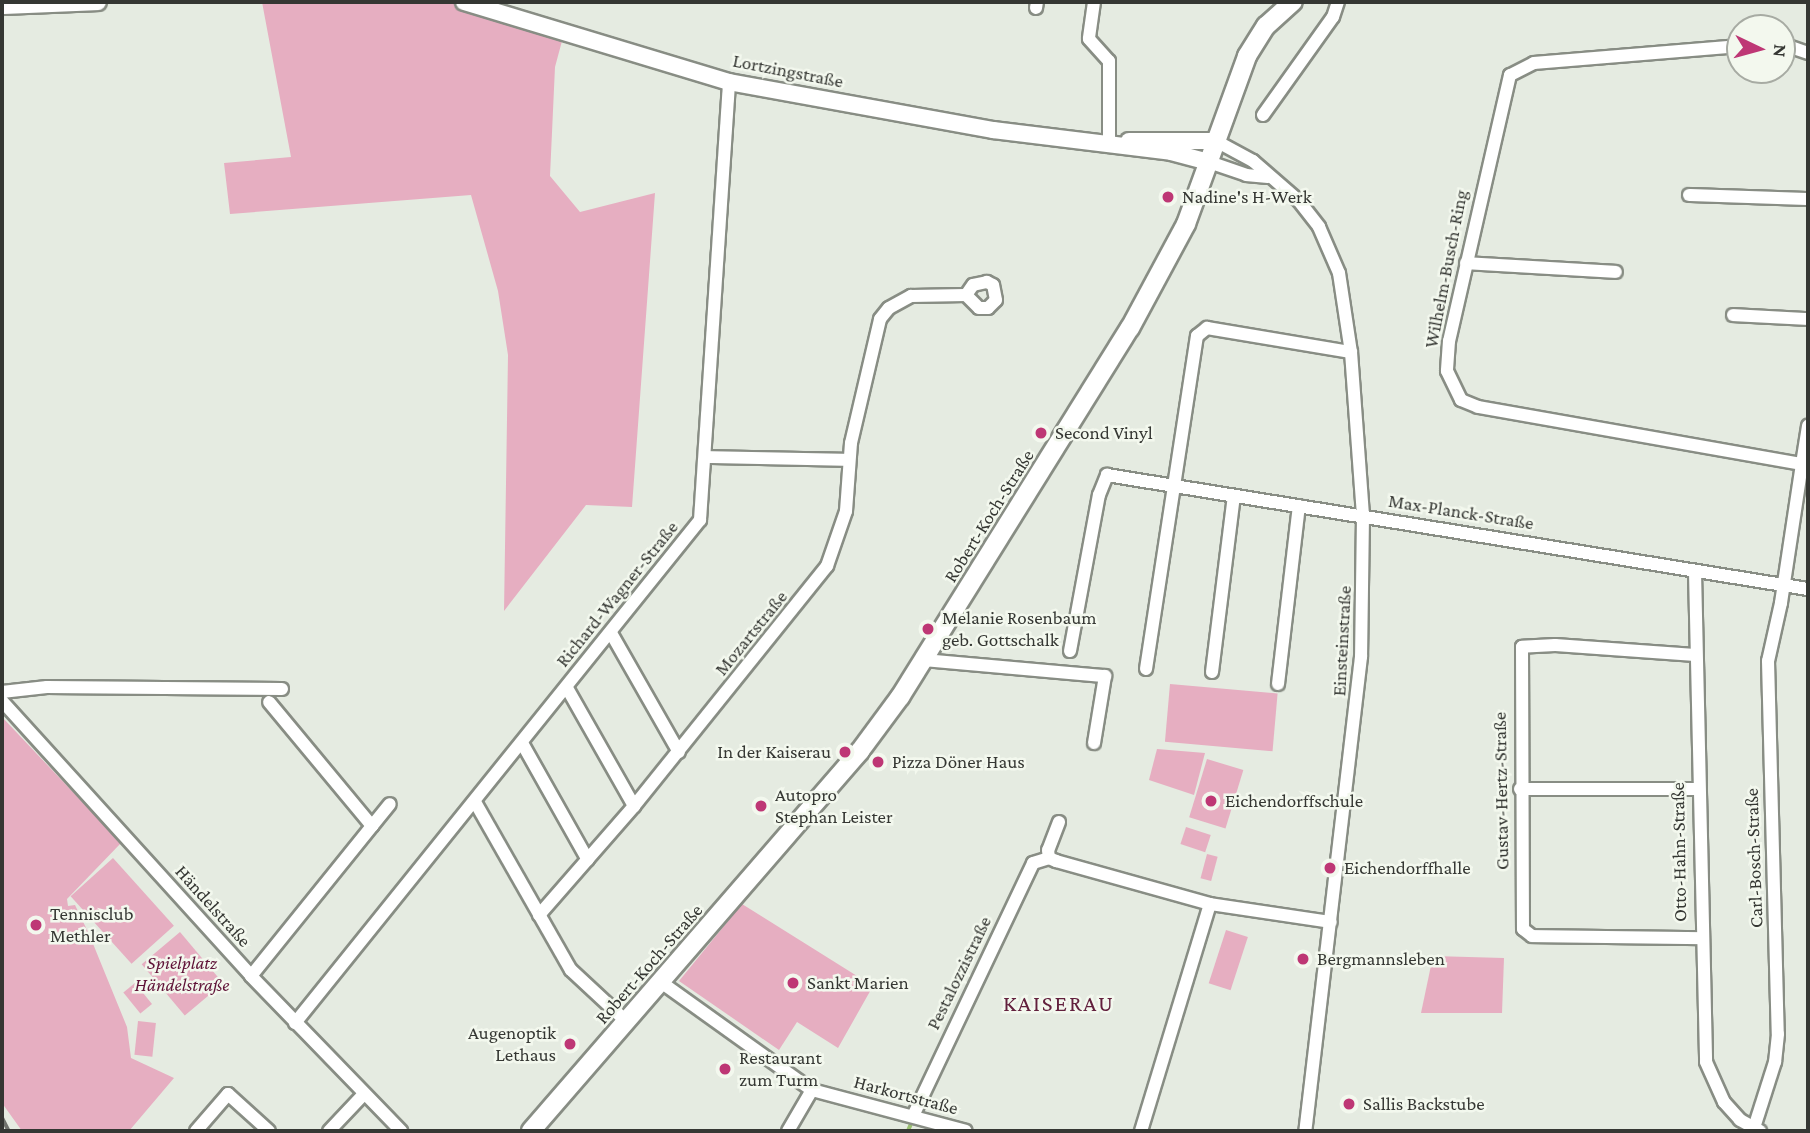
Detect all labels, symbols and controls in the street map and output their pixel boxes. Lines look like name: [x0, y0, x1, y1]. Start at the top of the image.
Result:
north arrow: [1726, 14, 1796, 84]
text: N: [1769, 43, 1791, 58]
street label: Lortzingstraße: [731, 49, 845, 93]
place label: Nadine's H-Werk: [1182, 186, 1312, 208]
street label: Wilhelm-Busch-Ring: [1419, 188, 1473, 350]
marker: Nadine's H-Werk: [1160, 189, 1176, 205]
place label: Second Vinyl: [1055, 422, 1153, 444]
marker: Second Vinyl: [1033, 425, 1049, 441]
street label: Robert-Koch-Straße: [939, 445, 1039, 587]
street label: Max-Planck-Straße: [1387, 489, 1535, 535]
street label: Richard-Wagner-Straße: [551, 516, 683, 672]
street label: Einsteinstraße: [1328, 585, 1356, 697]
street label: Mozartstraße: [710, 586, 792, 680]
place label: Melanie Rosenbaum geb. Gottschalk: [942, 607, 1097, 651]
marker: Melanie Rosenbaum geb. Gottschalk: [920, 621, 936, 637]
street label: Gustav-Hertz-Straße: [1488, 712, 1514, 870]
place label: In der Kaiserau: [717, 741, 831, 763]
marker: In der Kaiserau: [837, 744, 853, 760]
place label: Pizza Döner Haus: [892, 751, 1025, 773]
marker: Pizza Döner Haus: [870, 754, 886, 770]
street label: Otto-Hahn-Straße: [1666, 782, 1692, 922]
place label: Autopro Stephan Leister: [775, 784, 893, 828]
street label: Carl-Bosch-Straße: [1740, 788, 1768, 928]
place label: Eichendorffschule: [1225, 790, 1363, 812]
marker: Eichendorffschule: [1203, 793, 1219, 809]
marker: Autopro Stephan Leister: [753, 798, 769, 814]
place label: Eichendorffhalle: [1344, 857, 1471, 879]
street label: Händelstraße: [170, 860, 256, 952]
marker: Eichendorffhalle: [1322, 860, 1338, 876]
street label: Robert-Koch-Straße: [591, 899, 707, 1029]
place label: Tennisclub Methler: [50, 903, 133, 947]
street label: Pestalozzistraße: [922, 913, 996, 1033]
marker: Tennisclub Methler: [28, 917, 44, 933]
place label: Bergmannsleben: [1317, 948, 1445, 970]
marker: Bergmannsleben: [1295, 951, 1311, 967]
park label: Spielplatz Händelstraße: [135, 952, 229, 996]
place label: Sankt Marien: [807, 972, 909, 994]
marker: Sankt Marien: [785, 975, 801, 991]
district label: KAISERAU: [1004, 989, 1114, 1017]
place label: Augenoptik Lethaus: [468, 1022, 556, 1066]
marker: Augenoptik Lethaus: [562, 1036, 578, 1052]
place label: Restaurant zum Turm: [739, 1047, 822, 1091]
marker: Restaurant zum Turm: [717, 1061, 733, 1077]
street label: Harkortstraße: [851, 1070, 961, 1120]
place label: Sallis Backstube: [1363, 1093, 1485, 1115]
marker: Sallis Backstube: [1341, 1096, 1357, 1112]

